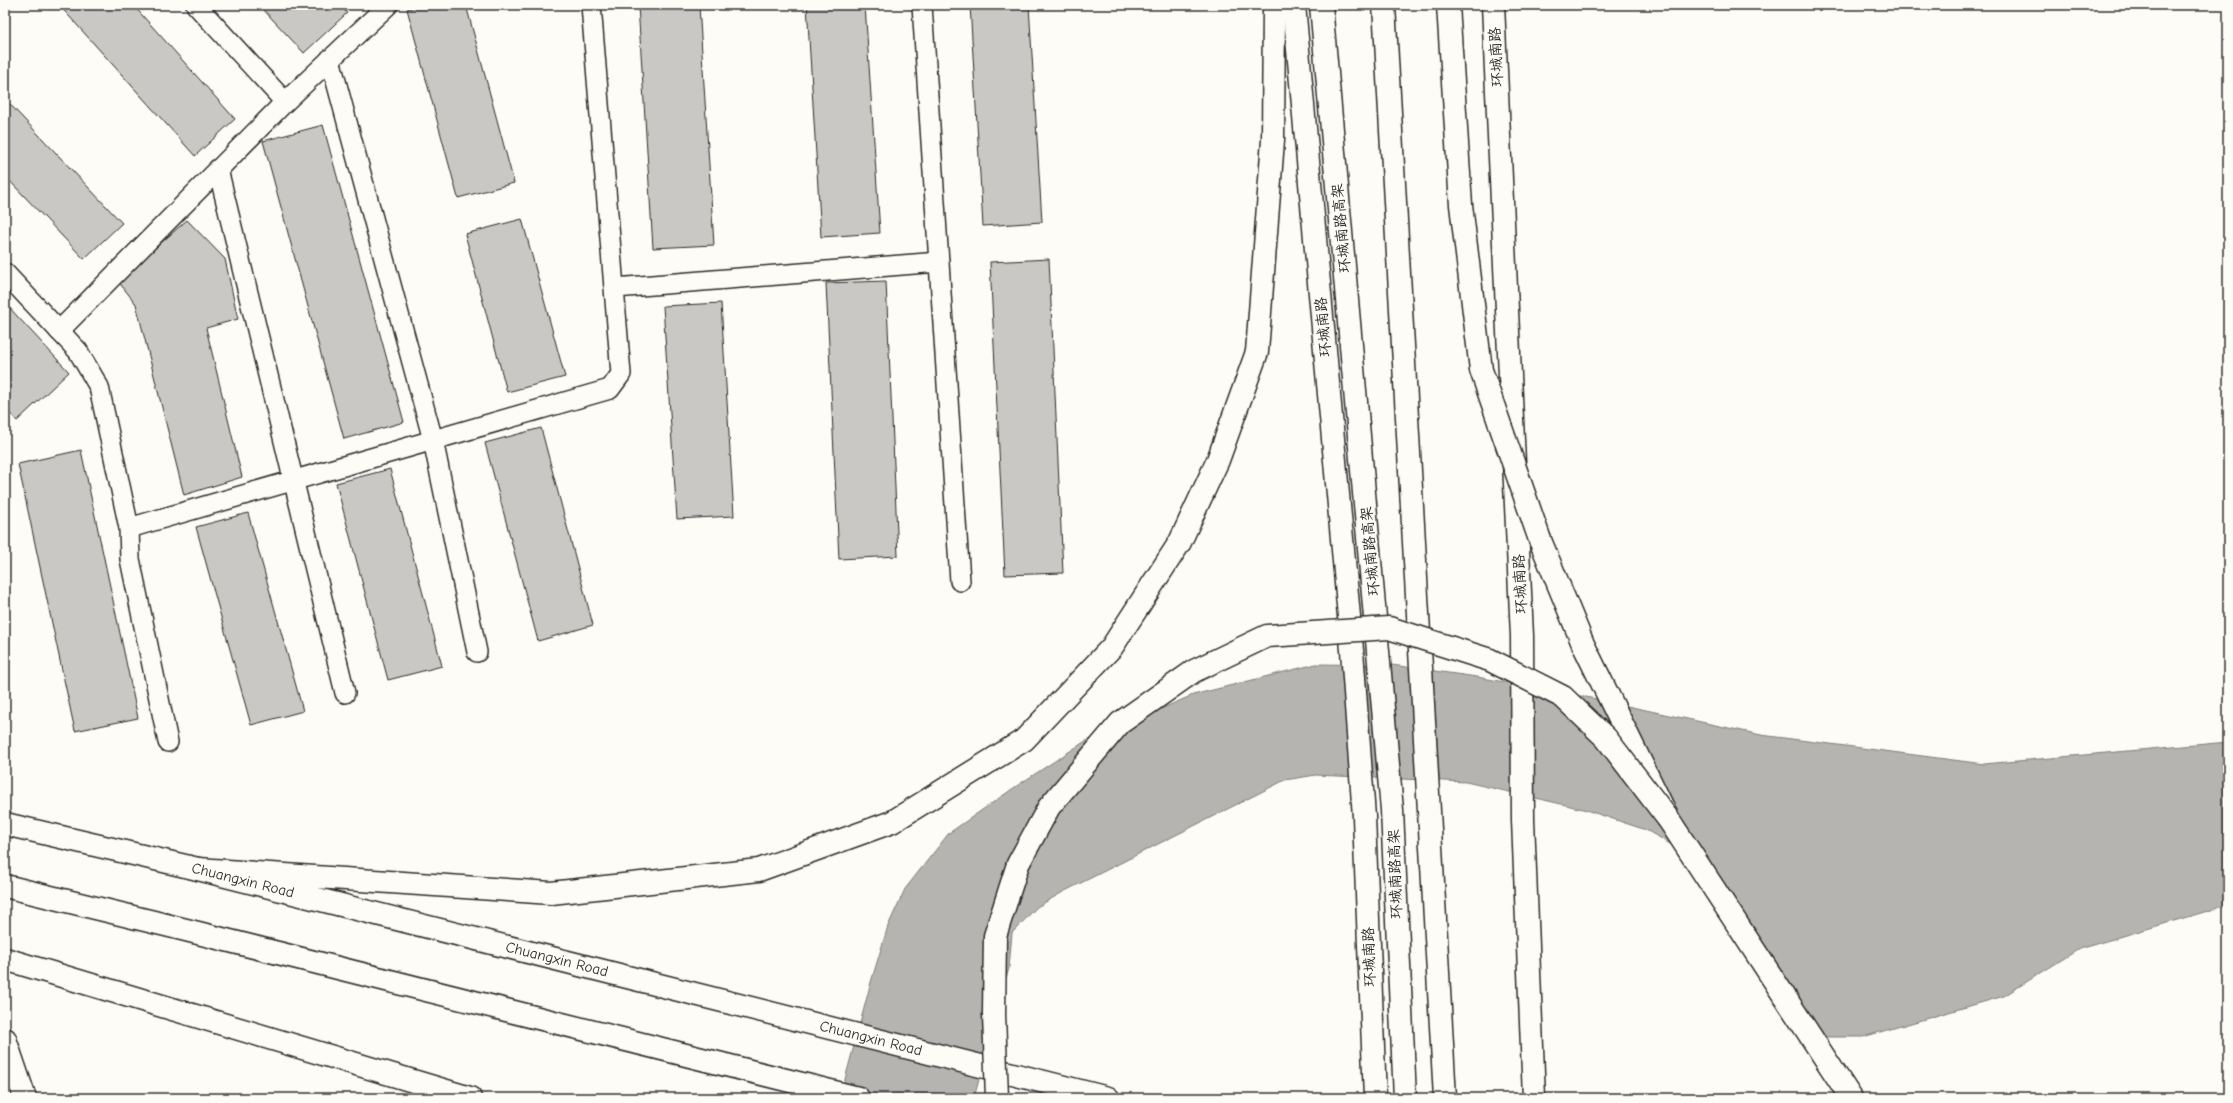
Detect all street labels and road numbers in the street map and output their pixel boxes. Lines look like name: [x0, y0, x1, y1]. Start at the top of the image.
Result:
street label: 环城南路: [1485, 27, 1507, 87]
street label: 环城南路高架: [1328, 182, 1354, 274]
street label: 环城南路: [1311, 296, 1335, 358]
street label: 环城南路高架: [1357, 505, 1383, 597]
street label: 环城南路: [1509, 554, 1531, 614]
street label: 环城南路高架: [1384, 829, 1406, 919]
street label: Chuangxin Road: [190, 859, 296, 901]
street label: 环城南路: [1359, 927, 1379, 987]
street label: Chuangxin Road: [504, 938, 610, 980]
street label: Chuangxin Road: [818, 1017, 924, 1059]

